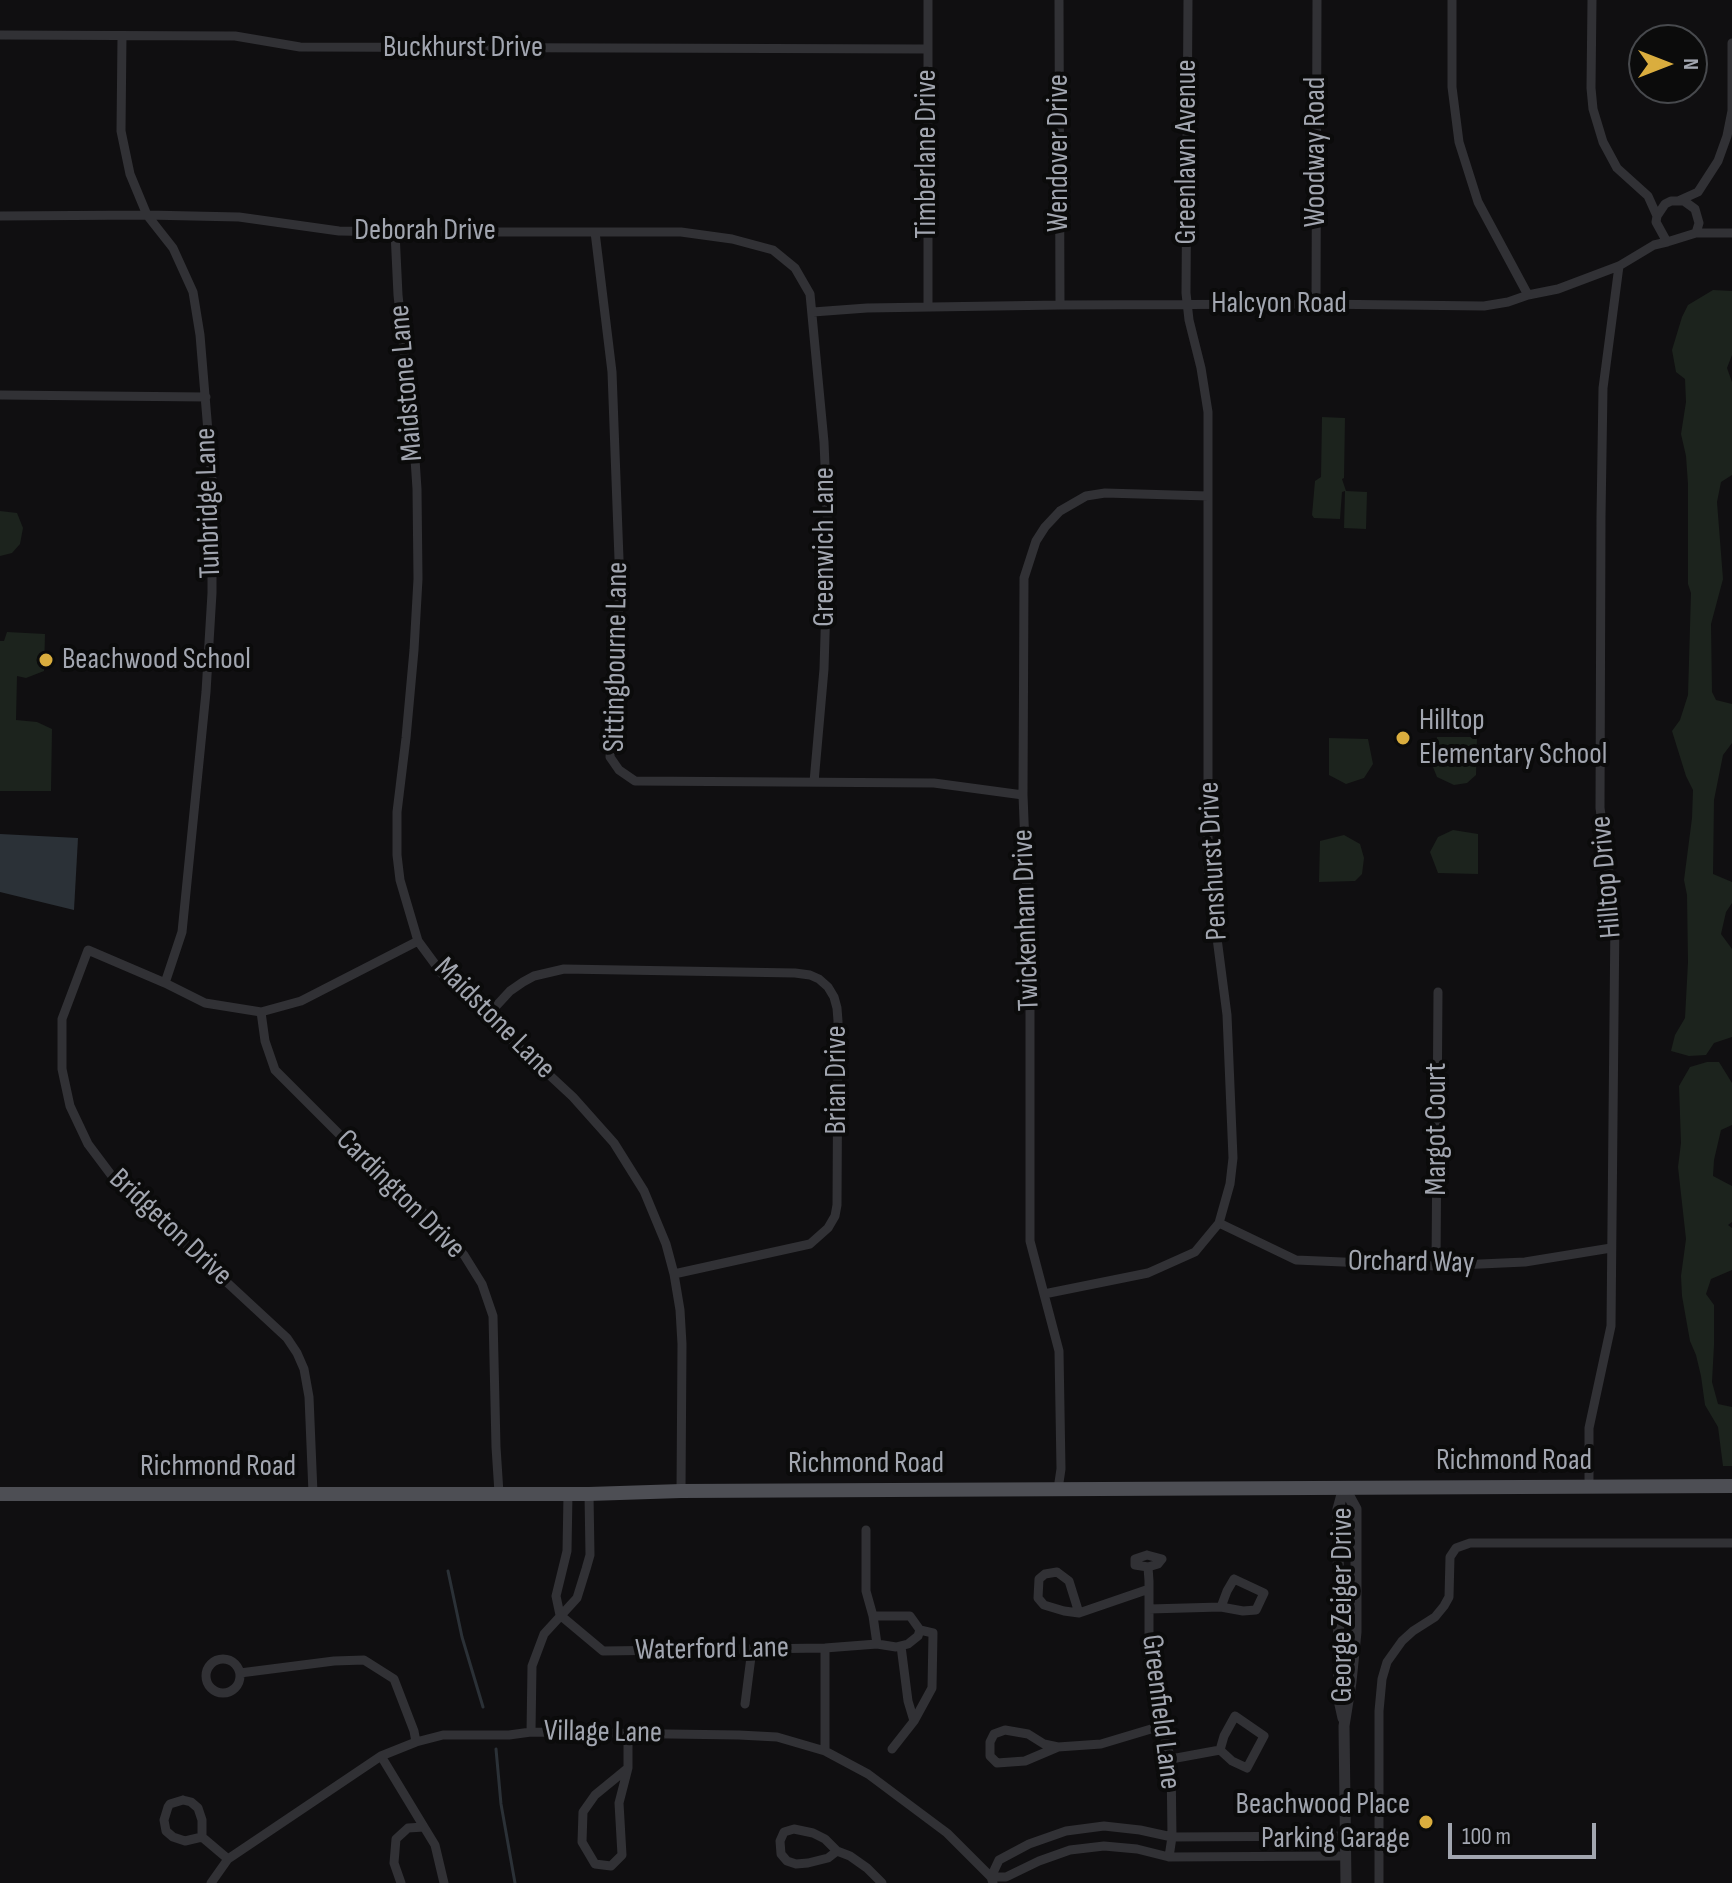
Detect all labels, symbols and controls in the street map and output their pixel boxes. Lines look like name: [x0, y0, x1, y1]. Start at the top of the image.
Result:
north arrow: [1628, 24, 1708, 104]
street label: Buckhurst Drive: [383, 30, 543, 66]
text: N: [1677, 58, 1704, 70]
street label: Greenlawn Avenue: [1169, 60, 1205, 244]
street label: Timberlane Drive: [909, 69, 945, 239]
street label: Wendover Drive: [1041, 74, 1077, 232]
street label: Woodway Road: [1298, 77, 1334, 227]
street label: Deborah Drive: [354, 213, 496, 249]
street label: Halcyon Road: [1211, 286, 1347, 322]
street label: Maidstone Lane: [382, 303, 432, 463]
street label: Tunbridge Lane: [188, 427, 230, 579]
street label: Greenwich Lane: [807, 467, 843, 627]
street label: Sittingbourne Lane: [597, 562, 637, 752]
place label: Beachwood School: [62, 642, 251, 678]
marker: Beachwood School: [37, 651, 55, 669]
place label: Hilltop Elementary School: [1419, 703, 1607, 774]
marker: Hilltop Elementary School: [1394, 729, 1412, 747]
street label: Penshurst Drive: [1192, 781, 1236, 941]
street label: Hilltop Drive: [1584, 814, 1630, 940]
street label: Twickenham Drive: [1006, 828, 1048, 1012]
street label: Maidstone Lane: [426, 951, 562, 1087]
street label: Brian Drive: [819, 1025, 855, 1135]
street label: Margot Court: [1419, 1063, 1455, 1195]
street label: Cardington Drive: [328, 1123, 472, 1267]
street label: Bridgeton Drive: [101, 1162, 239, 1294]
street label: Orchard Way: [1348, 1244, 1474, 1282]
street label: Richmond Road: [1436, 1443, 1592, 1479]
street label: Richmond Road: [788, 1446, 944, 1482]
street label: Richmond Road: [140, 1449, 296, 1485]
street label: George Zeiger Drive: [1325, 1507, 1361, 1703]
street label: Waterford Lane: [635, 1631, 789, 1669]
street label: Greenfield Lane: [1133, 1633, 1187, 1791]
street label: Village Lane: [544, 1714, 662, 1752]
place label: Beachwood Place Parking Garage: [1236, 1787, 1410, 1858]
scale bar: [1452, 1807, 1600, 1857]
marker: Beachwood Place Parking Garage: [1417, 1813, 1435, 1831]
text: 100 m: [1462, 1822, 1511, 1851]

